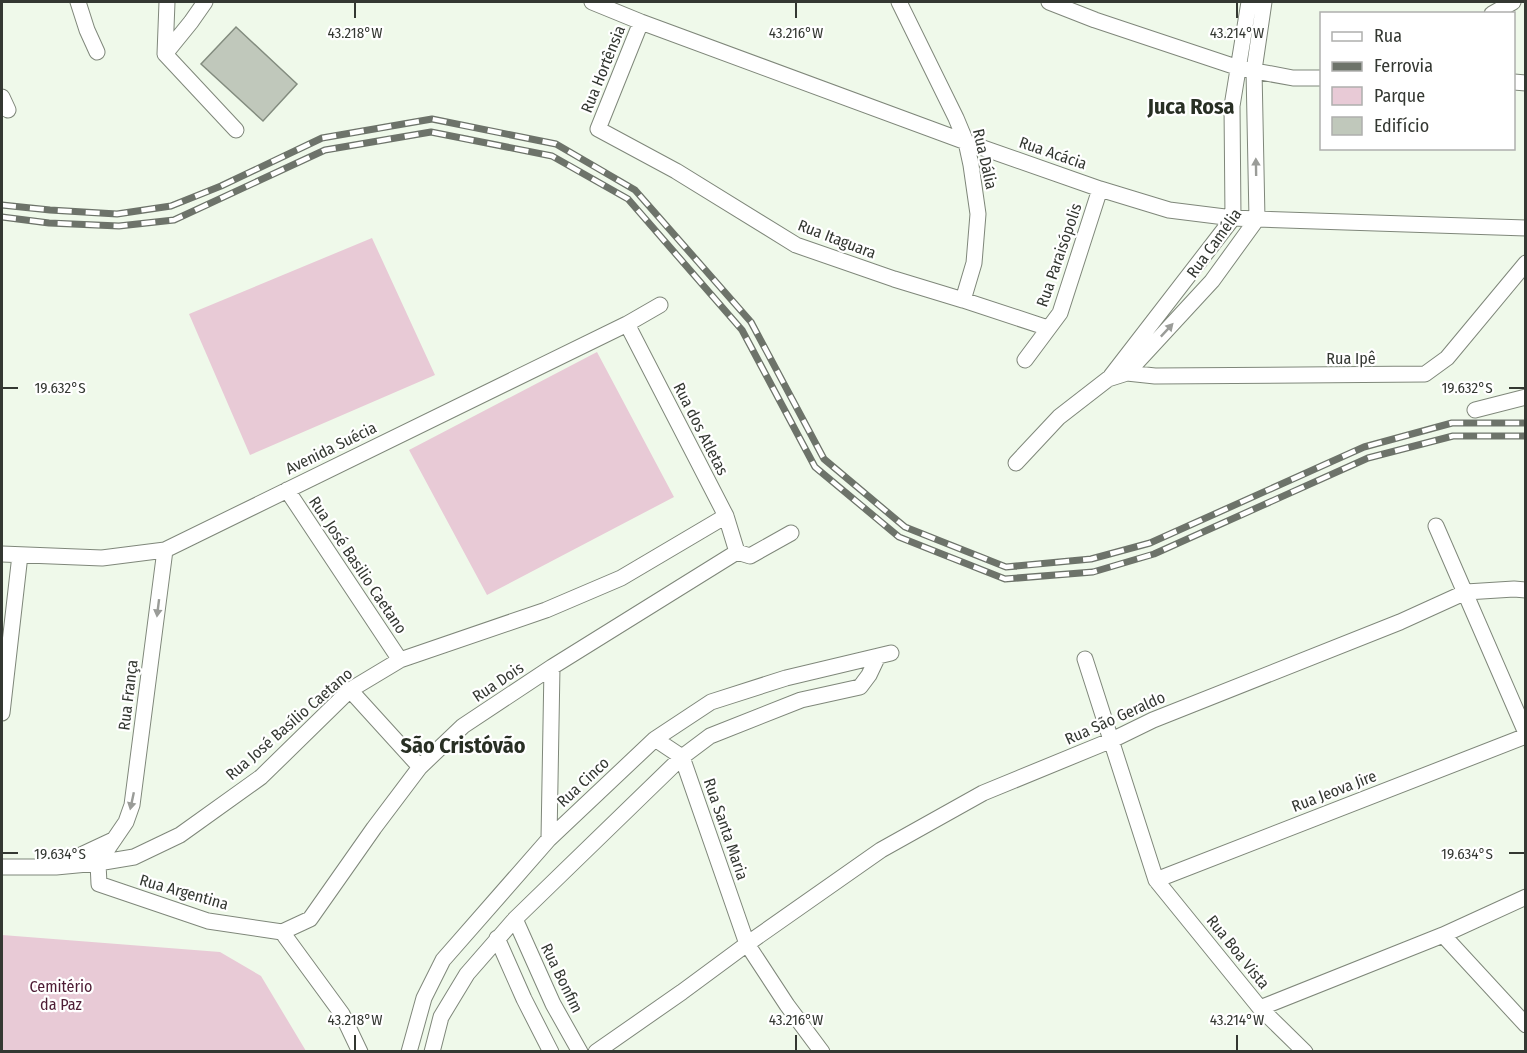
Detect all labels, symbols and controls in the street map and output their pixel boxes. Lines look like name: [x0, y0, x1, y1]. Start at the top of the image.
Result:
legend: [1320, 12, 1515, 150]
street label: Rua Hortênsia: [577, 22, 629, 115]
text: 43.218°W: [328, 24, 382, 42]
text: 43.216°W: [769, 24, 823, 42]
text: 43.214°W: [1210, 24, 1264, 42]
text: Rua: [1374, 25, 1402, 47]
text: Ferrovia: [1374, 55, 1433, 77]
text: Parque: [1374, 85, 1425, 107]
district label: Juca Rosa: [1147, 93, 1235, 120]
text: Edifício: [1374, 115, 1429, 137]
street label: Rua Dália: [969, 127, 1001, 191]
street label: Rua Acácia: [1017, 133, 1090, 173]
one-way arrow: [1251, 157, 1260, 176]
street label: Rua Paraisópolis: [1032, 201, 1086, 309]
street label: Rua Camélia: [1183, 205, 1246, 281]
street label: Rua Itaguara: [795, 215, 879, 263]
one-way arrow: [1160, 322, 1174, 337]
street label: Rua Ipê: [1326, 349, 1376, 368]
text: 19.632°S: [34, 379, 86, 397]
street label: Rua dos Atletas: [669, 379, 733, 479]
text: 19.632°S: [1441, 379, 1493, 397]
street label: Avenida Suécia: [282, 418, 380, 478]
street label: Rua José Basilio Caetano: [305, 493, 411, 637]
one-way arrow: [153, 598, 163, 617]
street label: Rua França: [114, 658, 142, 731]
street label: Rua Dois: [469, 658, 527, 706]
street label: Rua José Basílio Caetano: [222, 664, 356, 784]
street label: Rua São Geraldo: [1062, 687, 1168, 749]
district label: São Cristóvão: [401, 732, 526, 759]
street label: Rua Cinco: [553, 753, 613, 811]
street label: Rua Jeova Jire: [1289, 766, 1379, 816]
street label: Rua Santa Maria: [700, 776, 752, 882]
one-way arrow: [127, 792, 136, 811]
text: 19.634°S: [34, 845, 86, 863]
text: 19.634°S: [1441, 845, 1493, 863]
street label: Rua Argentina: [137, 870, 231, 914]
street label: Rua Boa Vista: [1203, 911, 1274, 993]
street label: Rua Bonfim: [537, 940, 587, 1016]
park label: Cemitério da Paz: [30, 977, 92, 1014]
text: 43.218°W: [328, 1011, 382, 1029]
text: 43.216°W: [769, 1011, 823, 1029]
text: 43.214°W: [1210, 1011, 1264, 1029]

